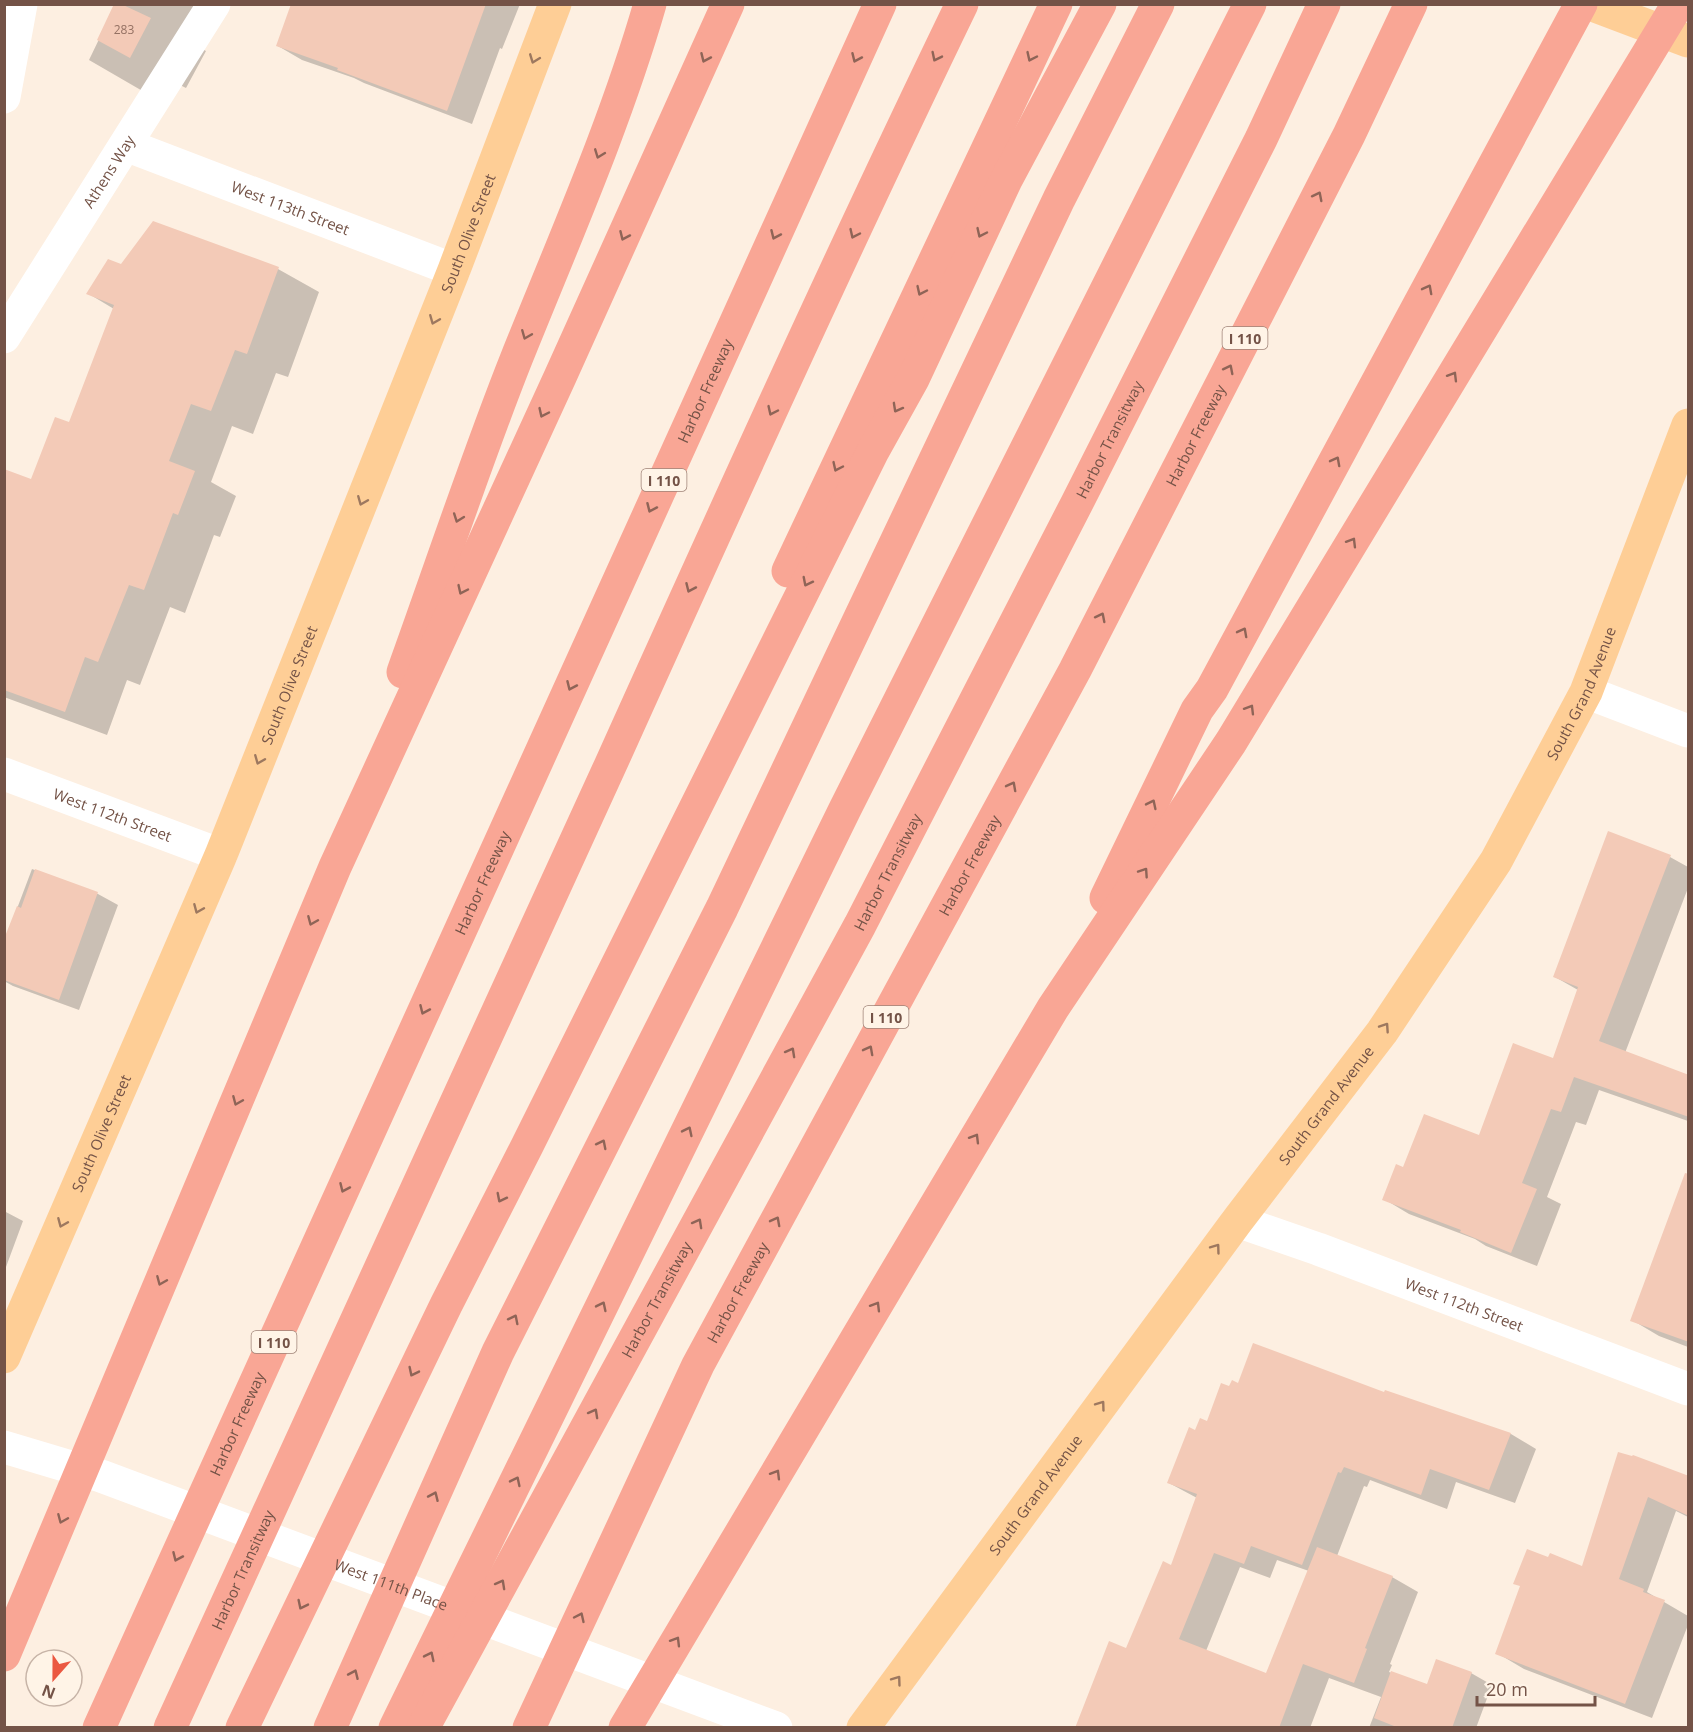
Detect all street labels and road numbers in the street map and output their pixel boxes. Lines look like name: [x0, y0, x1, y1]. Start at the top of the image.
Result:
street label: Athens Way: [78, 131, 139, 211]
street label: South Olive Street: [436, 171, 500, 296]
street label: West 113th Street: [229, 176, 352, 239]
road number: I 110: [1222, 327, 1268, 349]
street label: Harbor Freeway: [673, 335, 737, 446]
street label: Harbor Transitway: [1071, 377, 1148, 502]
street label: Harbor Freeway: [1161, 380, 1230, 490]
road number: I 110: [642, 469, 686, 491]
street label: South Olive Street: [256, 623, 321, 747]
street label: South Grand Avenue: [1542, 624, 1620, 763]
street label: West 112th Street: [51, 783, 175, 846]
street label: Harbor Transitway: [849, 809, 926, 934]
street label: Harbor Freeway: [934, 811, 1005, 919]
street label: Harbor Freeway: [450, 827, 514, 938]
road number: I 110: [864, 1006, 908, 1028]
street label: South Grand Avenue: [1274, 1042, 1378, 1169]
street label: South Olive Street: [67, 1071, 135, 1195]
street label: Harbor Transitway: [617, 1237, 696, 1361]
street label: Harbor Freeway: [702, 1238, 773, 1346]
street label: West 112th Street: [1402, 1273, 1526, 1336]
road number: I 110: [252, 1331, 296, 1353]
street label: Harbor Freeway: [205, 1368, 269, 1479]
street label: South Grand Avenue: [984, 1430, 1086, 1559]
street label: Harbor Transitway: [206, 1506, 279, 1633]
street label: West 111th Place: [332, 1554, 451, 1615]

